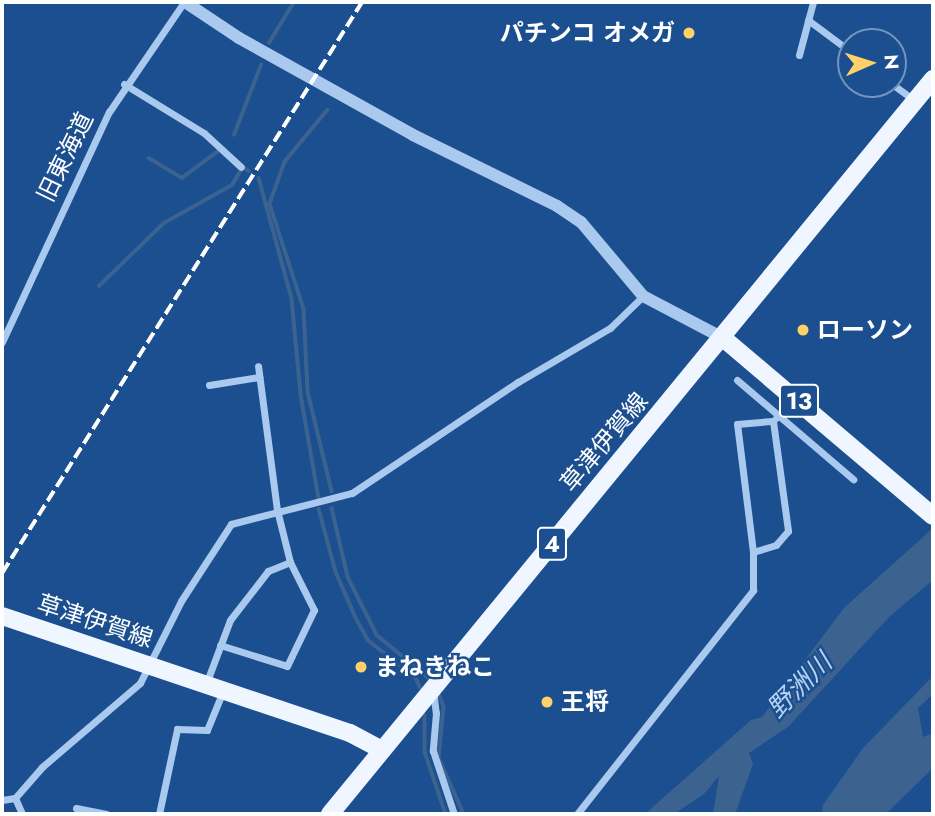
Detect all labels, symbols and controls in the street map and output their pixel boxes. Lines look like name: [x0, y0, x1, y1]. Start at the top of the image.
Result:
place label: パチンコ オメガ: [500, 19, 675, 47]
marker: パチンコ オメガ: [681, 25, 697, 41]
north arrow: [837, 28, 907, 98]
text: N: [878, 54, 905, 70]
street label: 旧東海道: [31, 108, 99, 206]
place label: ローソン: [817, 316, 913, 344]
marker: ローソン: [795, 322, 811, 338]
road number: 13: [778, 382, 820, 420]
street label: 草津伊賀線: [554, 387, 654, 497]
road number: 4: [536, 524, 568, 564]
street label: 草津伊賀線: [33, 589, 157, 653]
water label: 野洲川: [761, 647, 839, 725]
place label: まねきねこ: [375, 653, 495, 681]
marker: まねきねこ: [353, 659, 369, 675]
place label: 王将: [561, 688, 609, 716]
marker: 王将: [539, 694, 555, 710]

